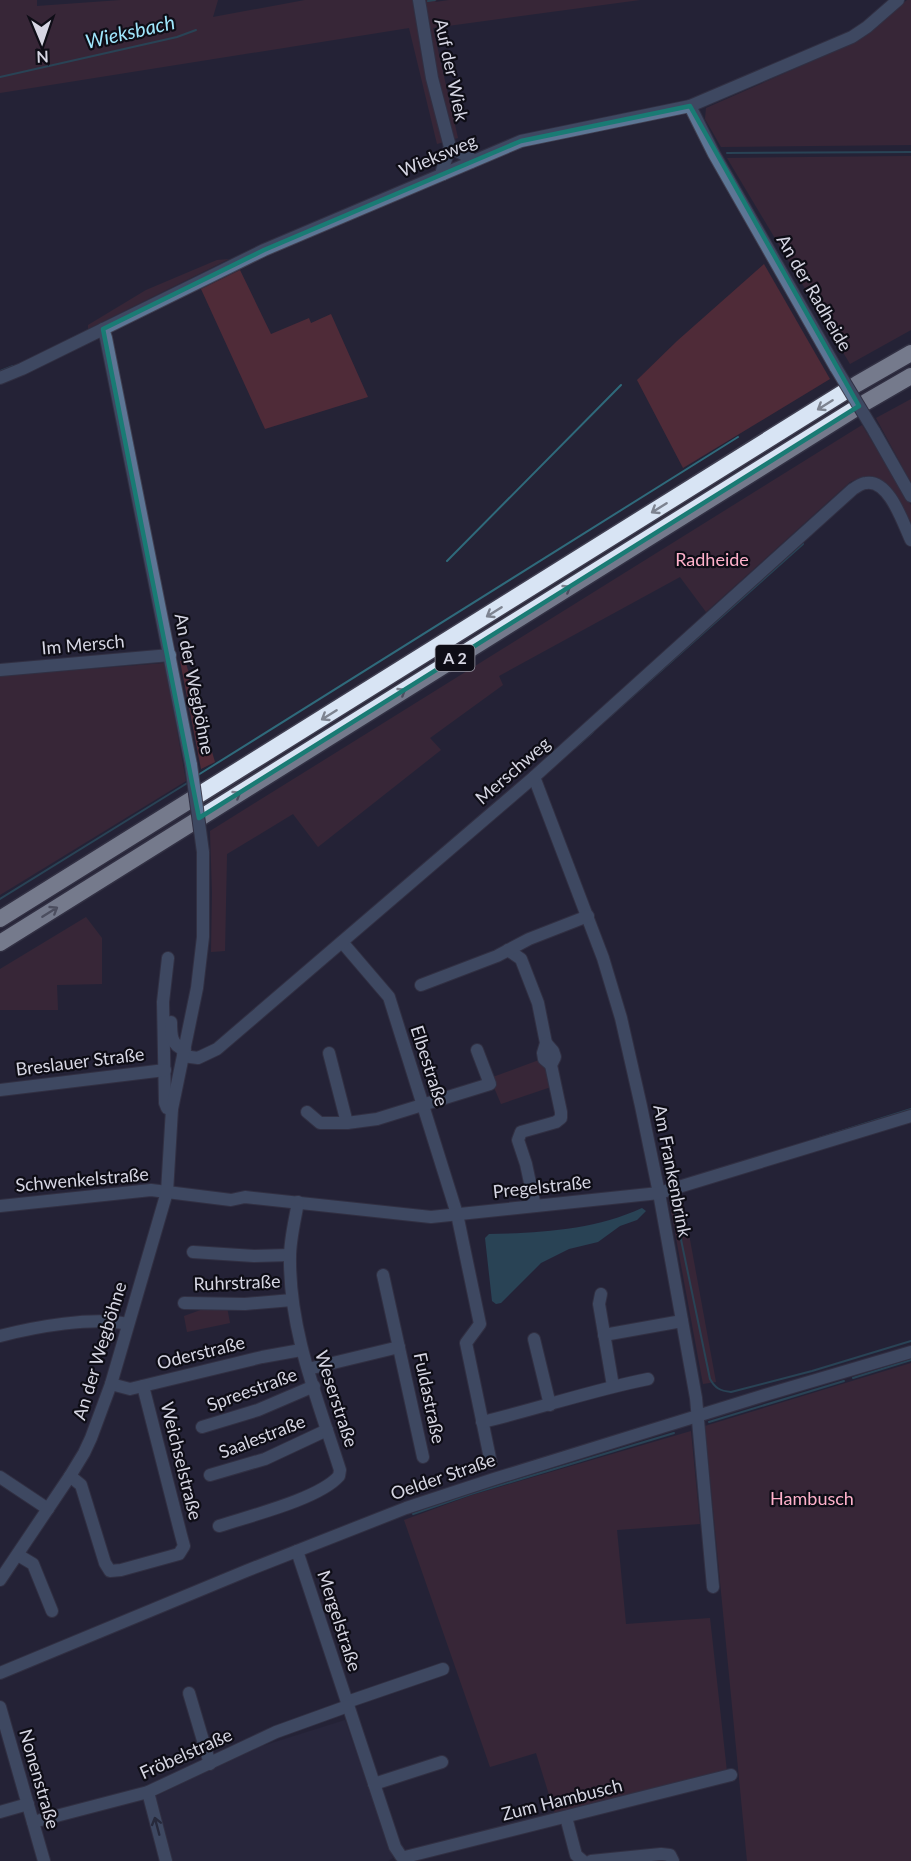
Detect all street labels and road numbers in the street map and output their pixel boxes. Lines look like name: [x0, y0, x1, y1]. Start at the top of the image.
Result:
street label: Auf der Wiek: [430, 17, 474, 124]
street label: Wieksweg: [395, 129, 480, 181]
street label: An der Radheide: [773, 230, 857, 355]
street label: An der Wegböhne: [171, 611, 219, 756]
street label: Im Mersch: [41, 629, 125, 659]
road number: A 2: [436, 645, 474, 671]
street label: Merschweg: [471, 732, 554, 809]
street label: Elbestraße: [407, 1022, 453, 1109]
street label: Breslauer Straße: [14, 1042, 146, 1080]
street label: Am Frankenbrink: [649, 1103, 697, 1240]
street label: Schwenkelstraße: [14, 1162, 150, 1196]
street label: Pregelstraße: [492, 1170, 592, 1202]
street label: Ruhrstraße: [193, 1269, 281, 1295]
street label: An der Wegböhne: [68, 1279, 131, 1422]
street label: Oderstraße: [154, 1330, 247, 1374]
street label: Weserstraße: [311, 1348, 363, 1450]
street label: Fuldastraße: [410, 1350, 450, 1445]
street label: Spreestraße: [204, 1363, 300, 1416]
street label: Weichselstraße: [157, 1399, 207, 1522]
street label: Saalestraße: [215, 1410, 308, 1463]
street label: Oelder Straße: [387, 1448, 498, 1504]
street label: Mergelstraße: [313, 1567, 367, 1674]
street label: Fröbelstraße: [136, 1723, 235, 1783]
street label: Nonenstraße: [15, 1726, 65, 1831]
street label: Zum Hambusch: [499, 1773, 624, 1825]

